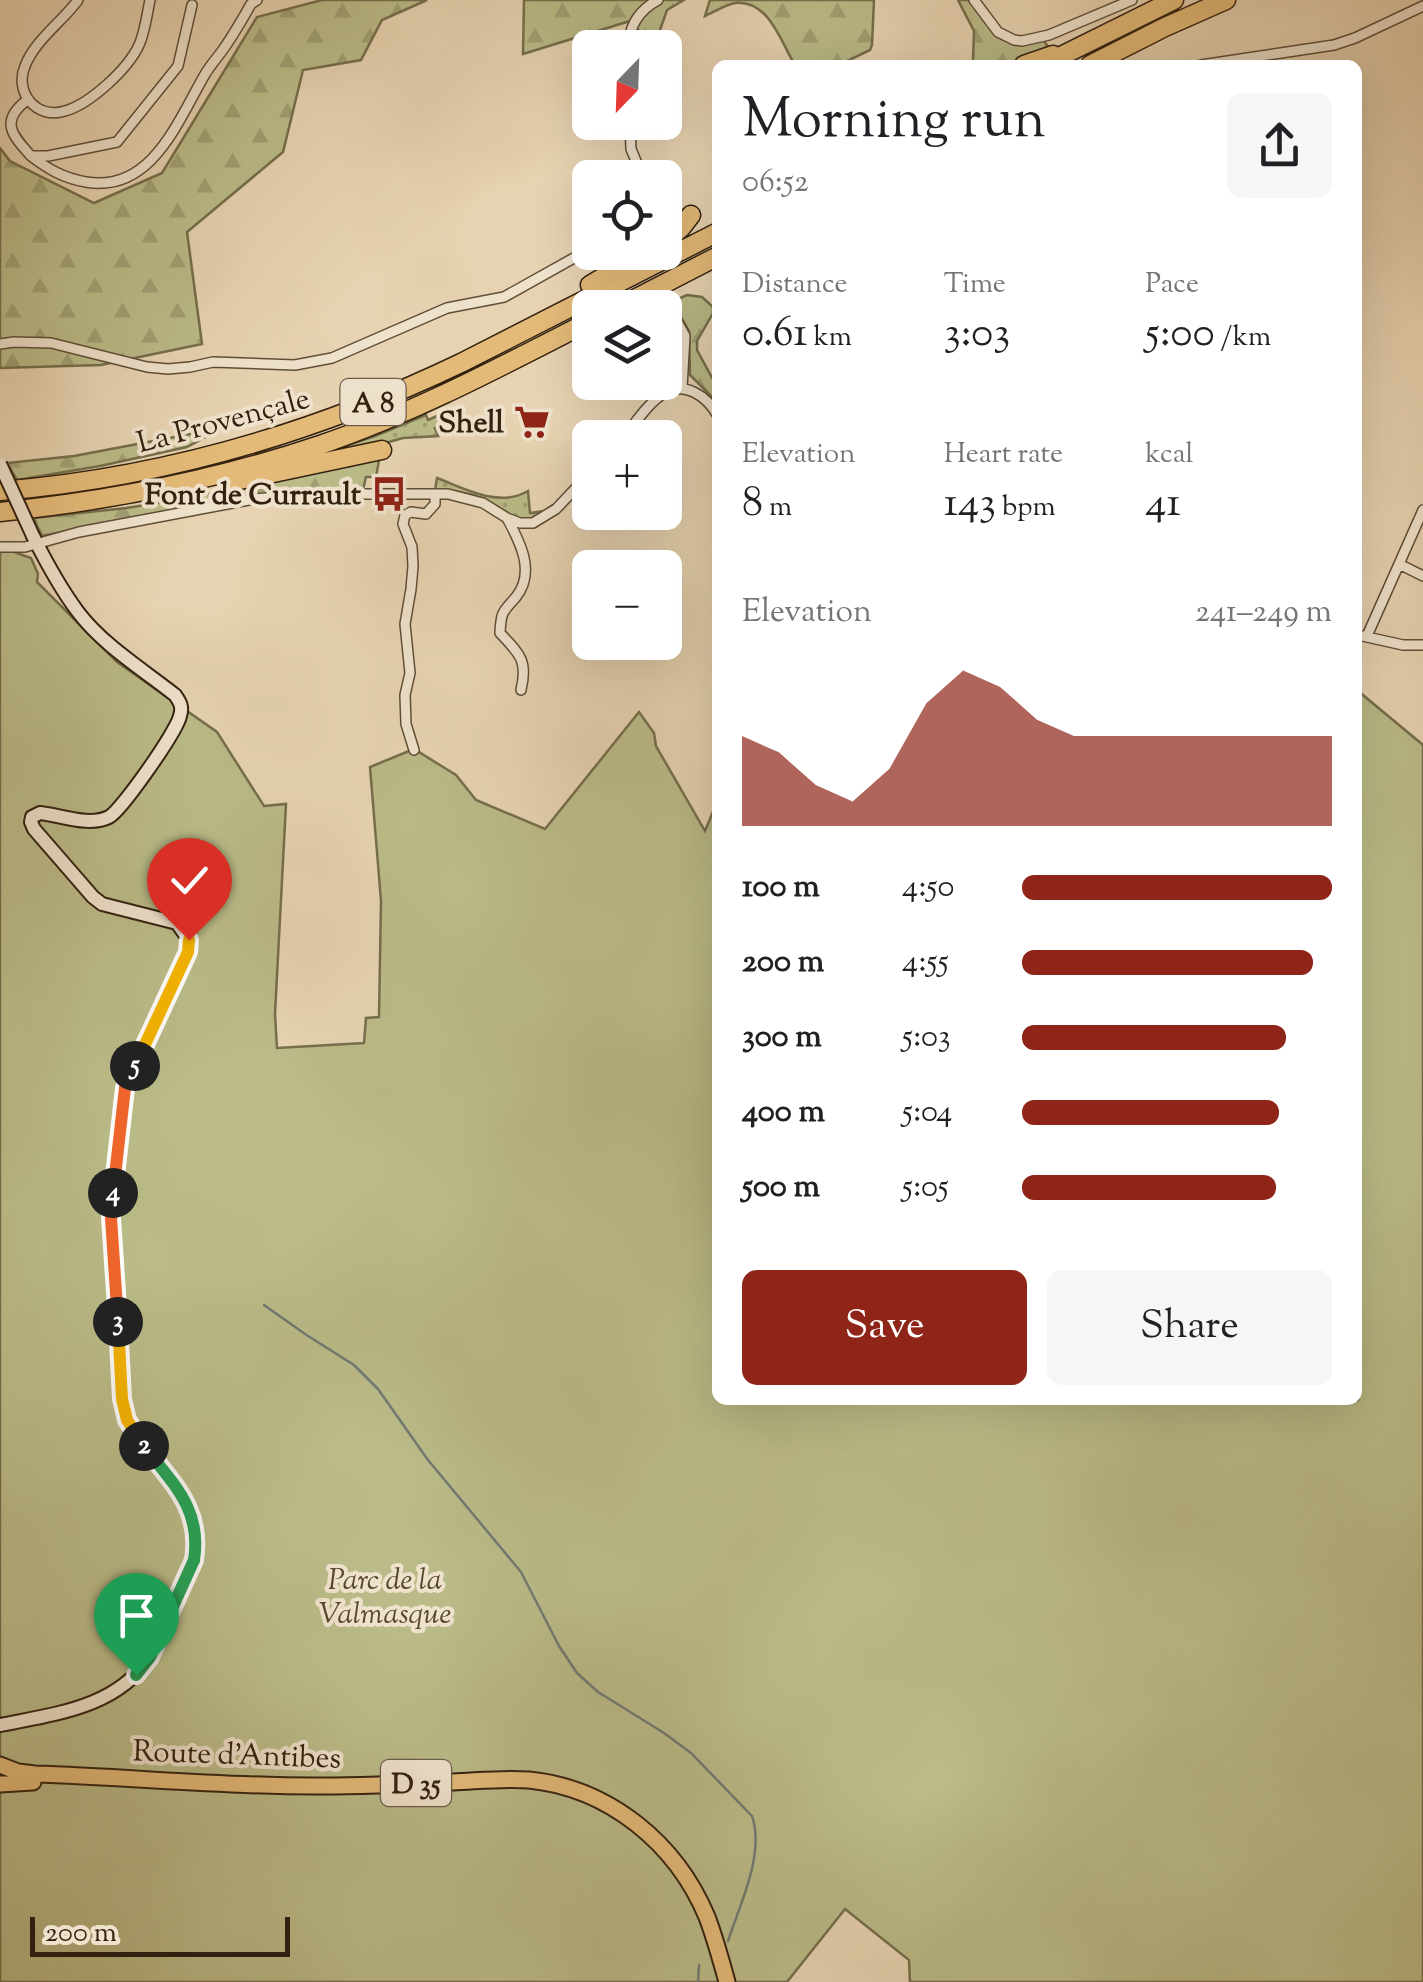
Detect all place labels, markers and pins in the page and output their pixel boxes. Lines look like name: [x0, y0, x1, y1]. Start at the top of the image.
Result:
place label: Shell: [438, 403, 505, 446]
supermarket icon: Shell: [513, 403, 551, 441]
place label: Font de Currault: [145, 475, 362, 518]
bus stop icon: Font de Currault: [370, 475, 408, 513]
pin: [147, 838, 232, 941]
pin: 5: [110, 1041, 160, 1091]
pin: 4: [88, 1168, 138, 1218]
pin: 3: [93, 1297, 143, 1347]
pin: 2: [119, 1421, 169, 1471]
pin: [94, 1573, 179, 1676]

